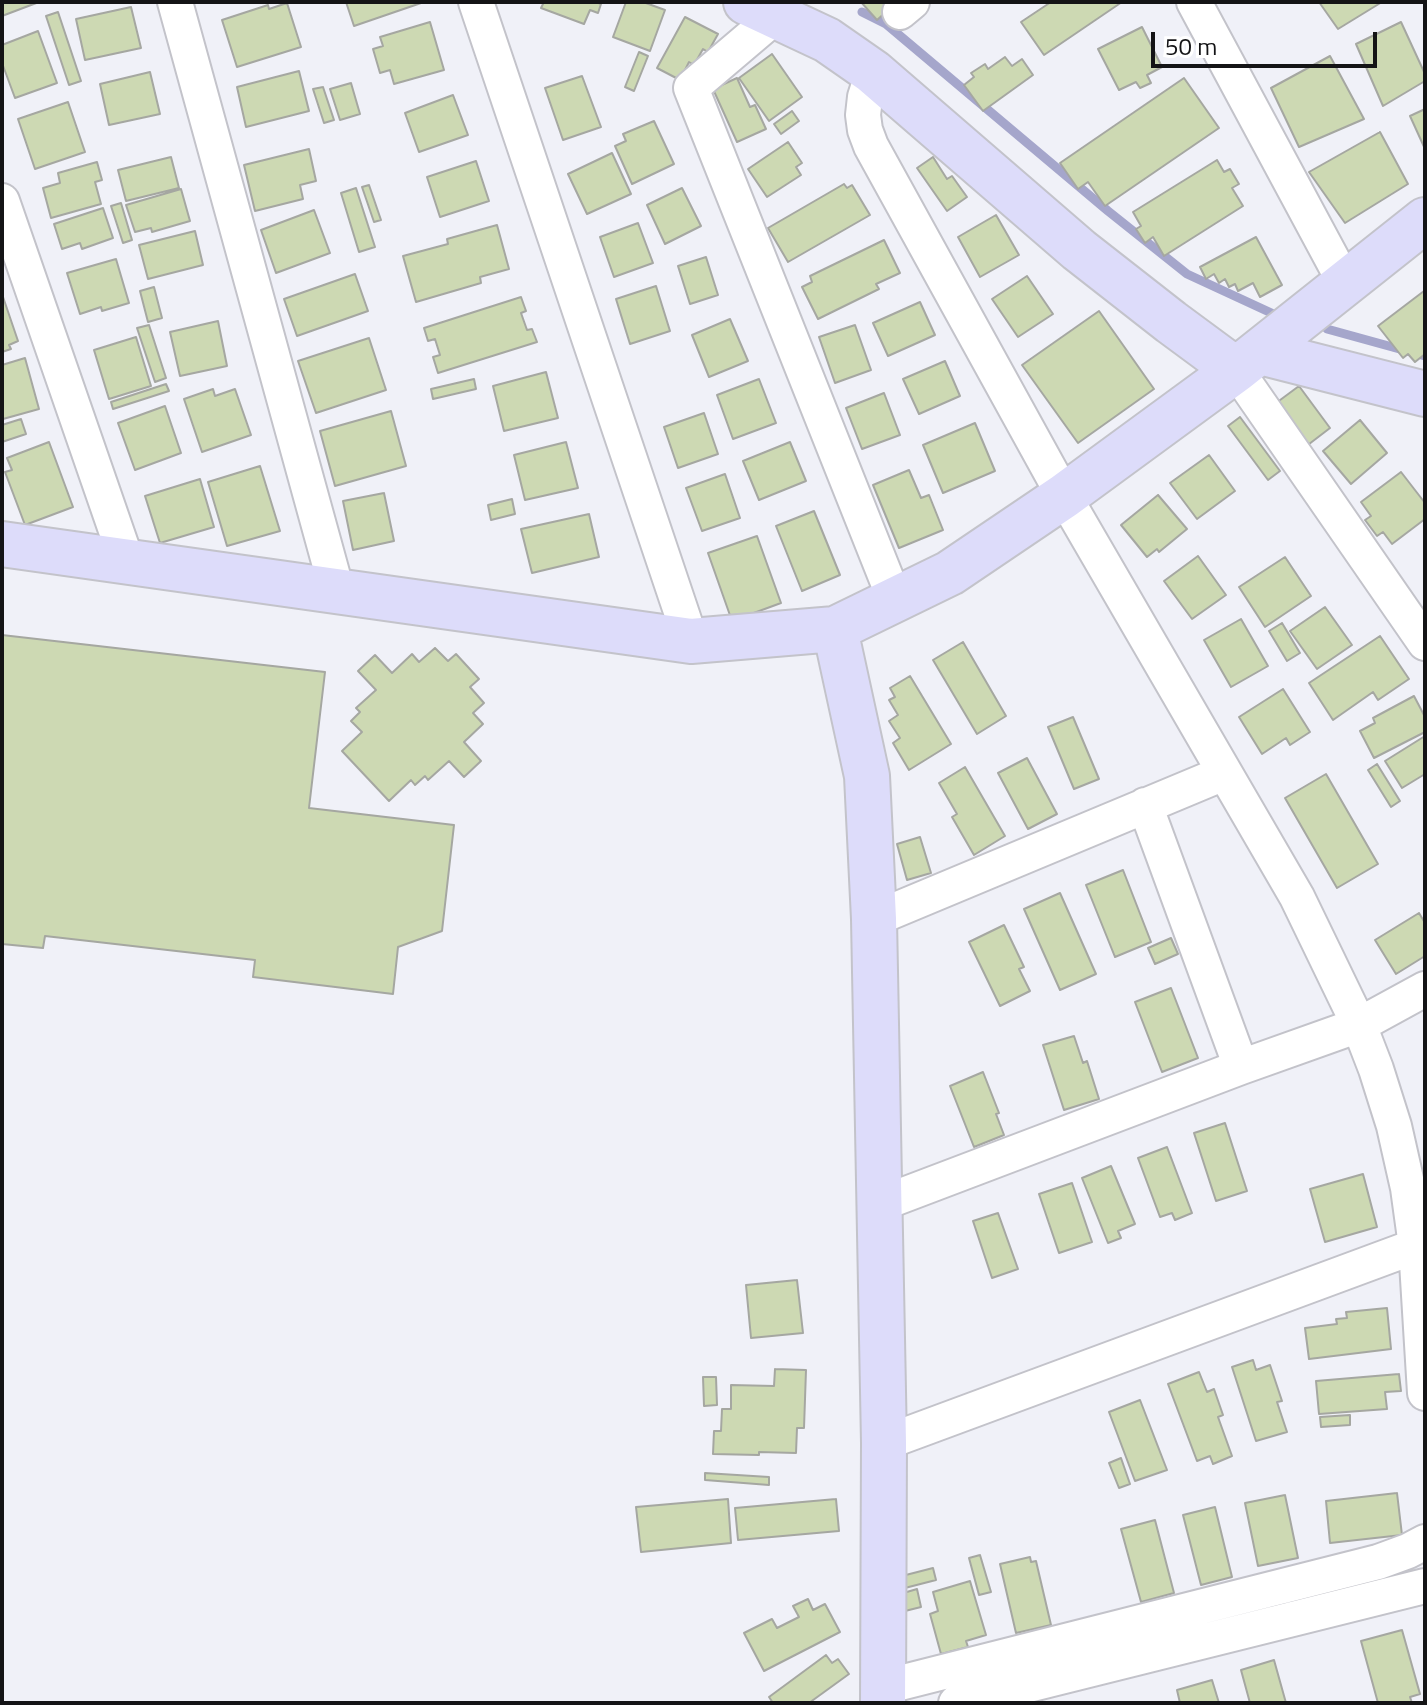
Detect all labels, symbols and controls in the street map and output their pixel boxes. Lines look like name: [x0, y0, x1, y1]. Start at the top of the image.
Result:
scale bar: [1155, 16, 1381, 66]
text: 50 m: [1165, 28, 1217, 64]

